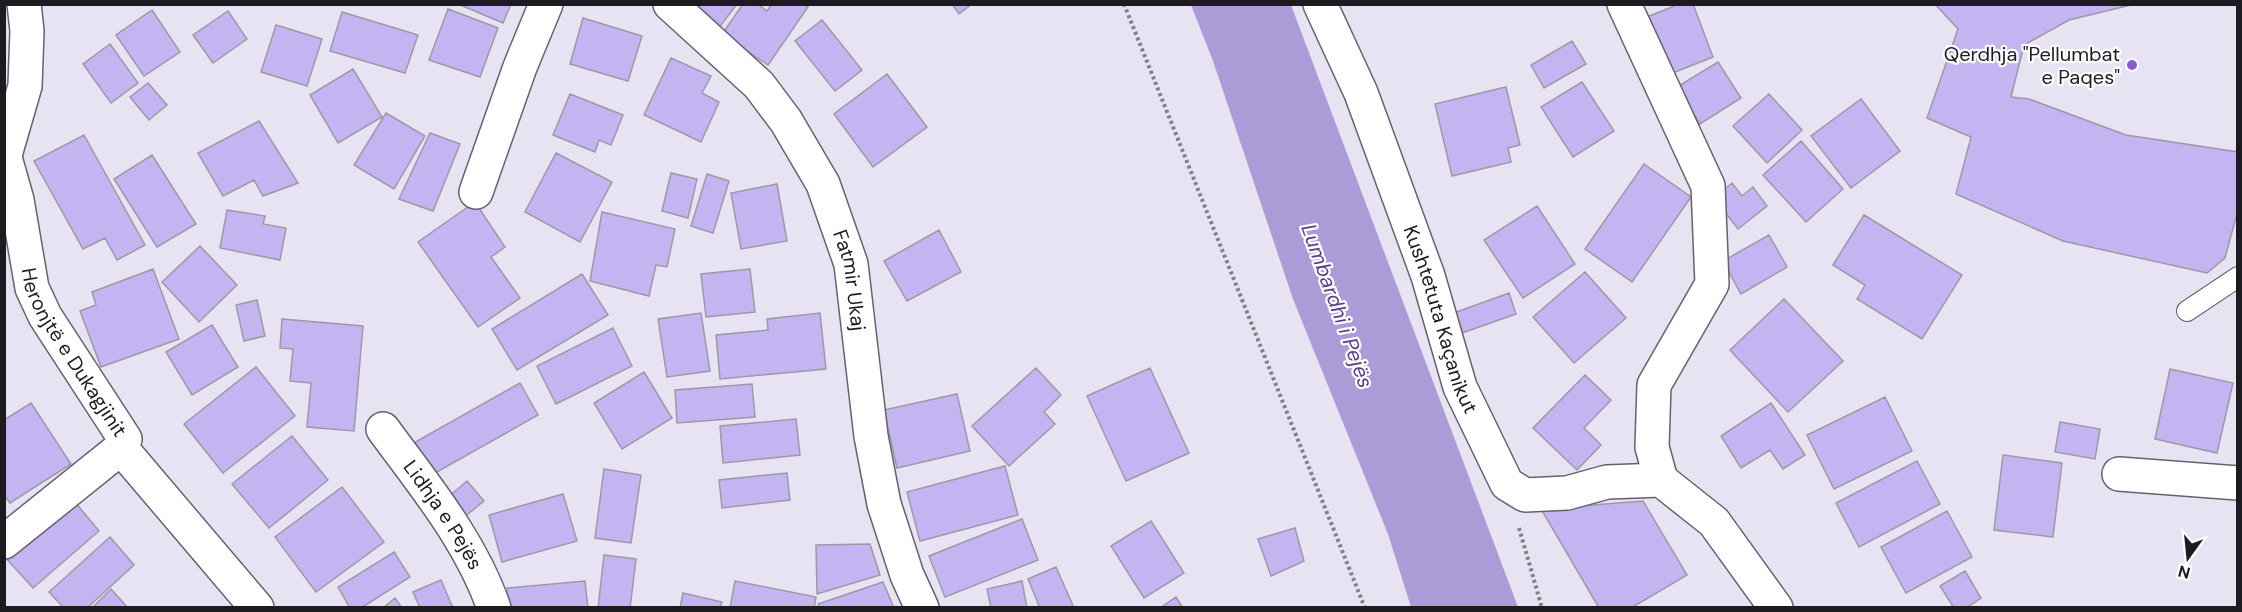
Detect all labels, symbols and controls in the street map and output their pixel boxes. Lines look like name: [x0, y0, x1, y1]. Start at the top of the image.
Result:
place label: Qerdhja "Pellumbat e Paqes": [1944, 41, 2120, 90]
marker: Qerdhja "Pellumbat e Paqes": [2125, 58, 2139, 72]
water label: Lumbardhi i Pejës: [1294, 220, 1380, 392]
street label: Kushtetuta Kaçanikut: [1398, 222, 1484, 418]
street label: Fatmir Ukaj: [827, 226, 872, 332]
street label: Heronjtë e Dukagjinit: [16, 266, 133, 442]
street label: Lidhja e Pejës: [398, 455, 489, 574]
north arrow: [2158, 528, 2218, 588]
text: N: [2176, 560, 2193, 584]

